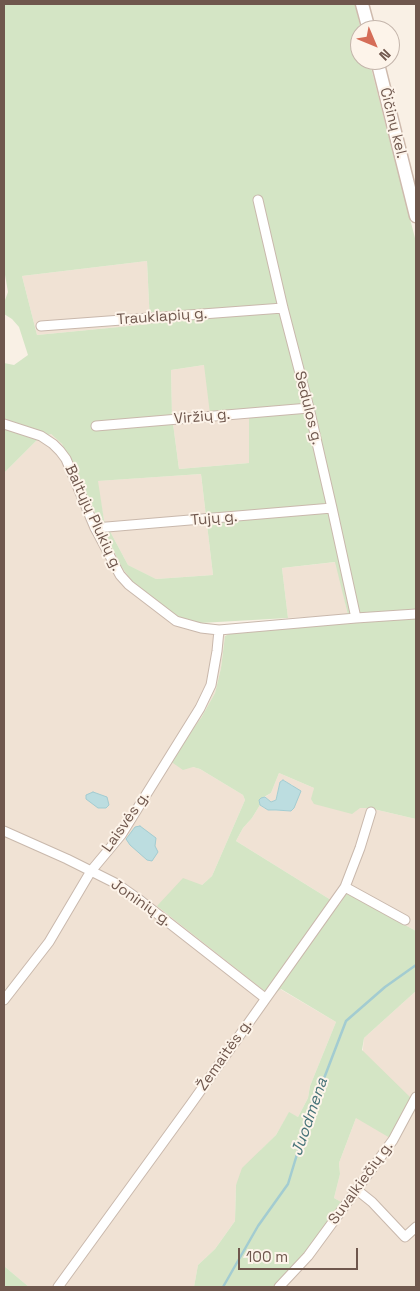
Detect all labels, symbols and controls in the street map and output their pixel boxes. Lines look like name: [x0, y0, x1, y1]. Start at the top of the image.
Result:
north arrow: [350, 20, 400, 70]
text: N: [375, 45, 395, 65]
street label: Čičinų kel.: [376, 86, 410, 160]
street label: Trauklapių g.: [116, 305, 208, 329]
street label: Sedulos g.: [290, 369, 326, 447]
street label: Viržių g.: [173, 406, 231, 428]
street label: Baltųjų Plukių g.: [61, 462, 125, 574]
street label: Tujų g.: [190, 508, 238, 530]
street label: Laisvės g.: [99, 788, 153, 856]
street label: Joninių g.: [107, 876, 175, 930]
street label: Žemaitės g.: [194, 1016, 256, 1094]
water label: Juodmena: [288, 1075, 332, 1159]
street label: Suvalkiečių g.: [325, 1138, 397, 1228]
scale bar: [240, 1238, 360, 1270]
text: 100 m: [246, 1247, 288, 1266]

